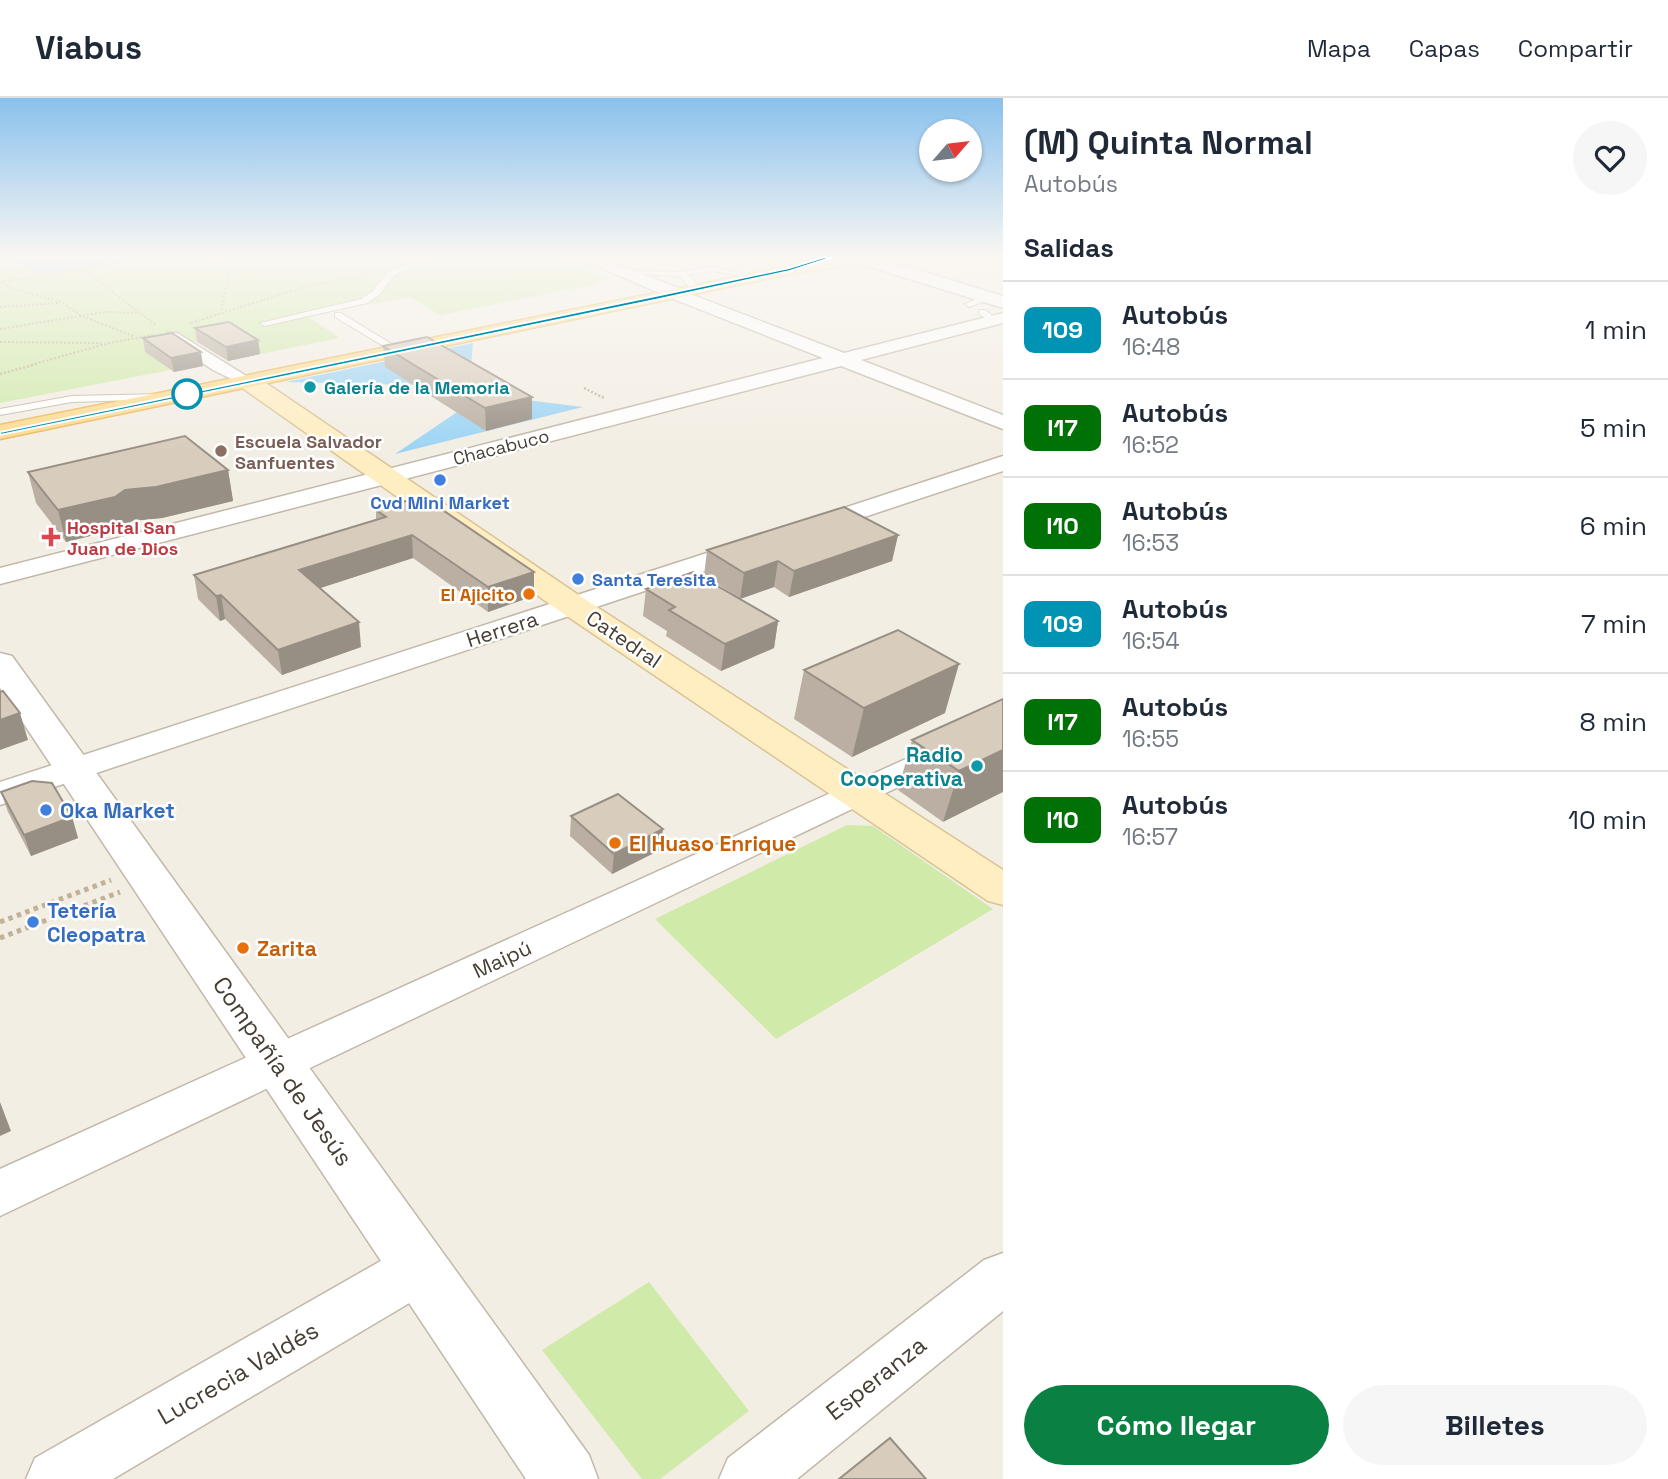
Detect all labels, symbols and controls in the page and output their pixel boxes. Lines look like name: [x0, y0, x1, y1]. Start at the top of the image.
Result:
text: Viabus: [35, 27, 142, 69]
text: Mapa: [1307, 33, 1371, 64]
text: Capas: [1409, 33, 1480, 64]
text: Compartir: [1518, 33, 1633, 64]
north arrow: [919, 119, 982, 182]
map controls: [919, 119, 982, 182]
button: heart: [1573, 121, 1647, 195]
text: (M) Quinta Normal: [1024, 122, 1313, 164]
text: Autobús: [1024, 169, 1118, 199]
text: Salidas: [1024, 231, 1114, 265]
text: Autobús: [1122, 298, 1228, 332]
text: 1 min: [1585, 313, 1647, 347]
text: 109: [1042, 314, 1083, 345]
text: 16:48: [1122, 332, 1180, 362]
place label: Galería de la Memoria: [324, 376, 510, 399]
unlabelled marker: [172, 379, 202, 409]
marker: Galería de la Memoria: [302, 379, 318, 395]
text: Autobús: [1122, 396, 1228, 430]
text: 5 min: [1580, 411, 1647, 445]
text: I17: [1047, 412, 1078, 443]
street label: Chacabuco: [451, 424, 551, 470]
place label: Escuela Salvador Sanfuentes: [235, 430, 382, 474]
text: 16:52: [1122, 430, 1179, 460]
marker: Escuela Salvador Sanfuentes: [213, 443, 229, 459]
marker: Cvd Mini Market: [432, 472, 448, 488]
place label: Cvd Mini Market: [370, 491, 510, 514]
text: Autobús: [1122, 494, 1228, 528]
text: 6 min: [1580, 509, 1647, 543]
text: I10: [1046, 510, 1079, 541]
place label: Hospital San Juan de Dios: [67, 516, 178, 560]
marker: Hospital San Juan de Dios: [41, 527, 61, 547]
text: 16:53: [1122, 528, 1179, 558]
place label: Santa Teresita: [592, 568, 717, 591]
marker: Santa Teresita: [570, 571, 586, 587]
place label: El Ajicito: [441, 583, 515, 606]
marker: El Ajicito: [521, 586, 537, 602]
text: Autobús: [1122, 592, 1228, 626]
street label: Catedral: [581, 604, 667, 674]
street label: Herrera: [463, 605, 541, 653]
text: 7 min: [1581, 607, 1647, 641]
text: 109: [1042, 608, 1083, 639]
text: 16:54: [1122, 626, 1180, 656]
text: Autobús: [1122, 690, 1228, 724]
text: 8 min: [1579, 705, 1647, 739]
text: I17: [1047, 706, 1078, 737]
text: 16:55: [1122, 724, 1179, 754]
place label: Radio Cooperativa: [840, 741, 963, 792]
marker: Radio Cooperativa: [969, 758, 985, 774]
text: Autobús: [1122, 788, 1228, 822]
place label: Oka Market: [60, 797, 175, 824]
marker: Oka Market: [38, 802, 54, 818]
text: 10 min: [1568, 803, 1647, 837]
text: I10: [1046, 804, 1079, 835]
text: 16:57: [1122, 822, 1178, 852]
place label: El Huaso Enrique: [629, 830, 796, 857]
marker: El Huaso Enrique: [607, 835, 623, 851]
place label: Tetería Cleopatra: [47, 897, 146, 948]
marker: Tetería Cleopatra: [25, 914, 41, 930]
street label: Maipú: [468, 934, 536, 984]
place label: Zarita: [257, 935, 317, 962]
marker: Zarita: [235, 940, 251, 956]
street label: Compañía de Jesús: [206, 970, 360, 1172]
street label: Lucrecia Valdés: [152, 1314, 324, 1432]
street label: Esperanza: [819, 1329, 933, 1427]
button: Cómo llegar: [1024, 1385, 1329, 1465]
button: Billetes: [1343, 1385, 1647, 1465]

